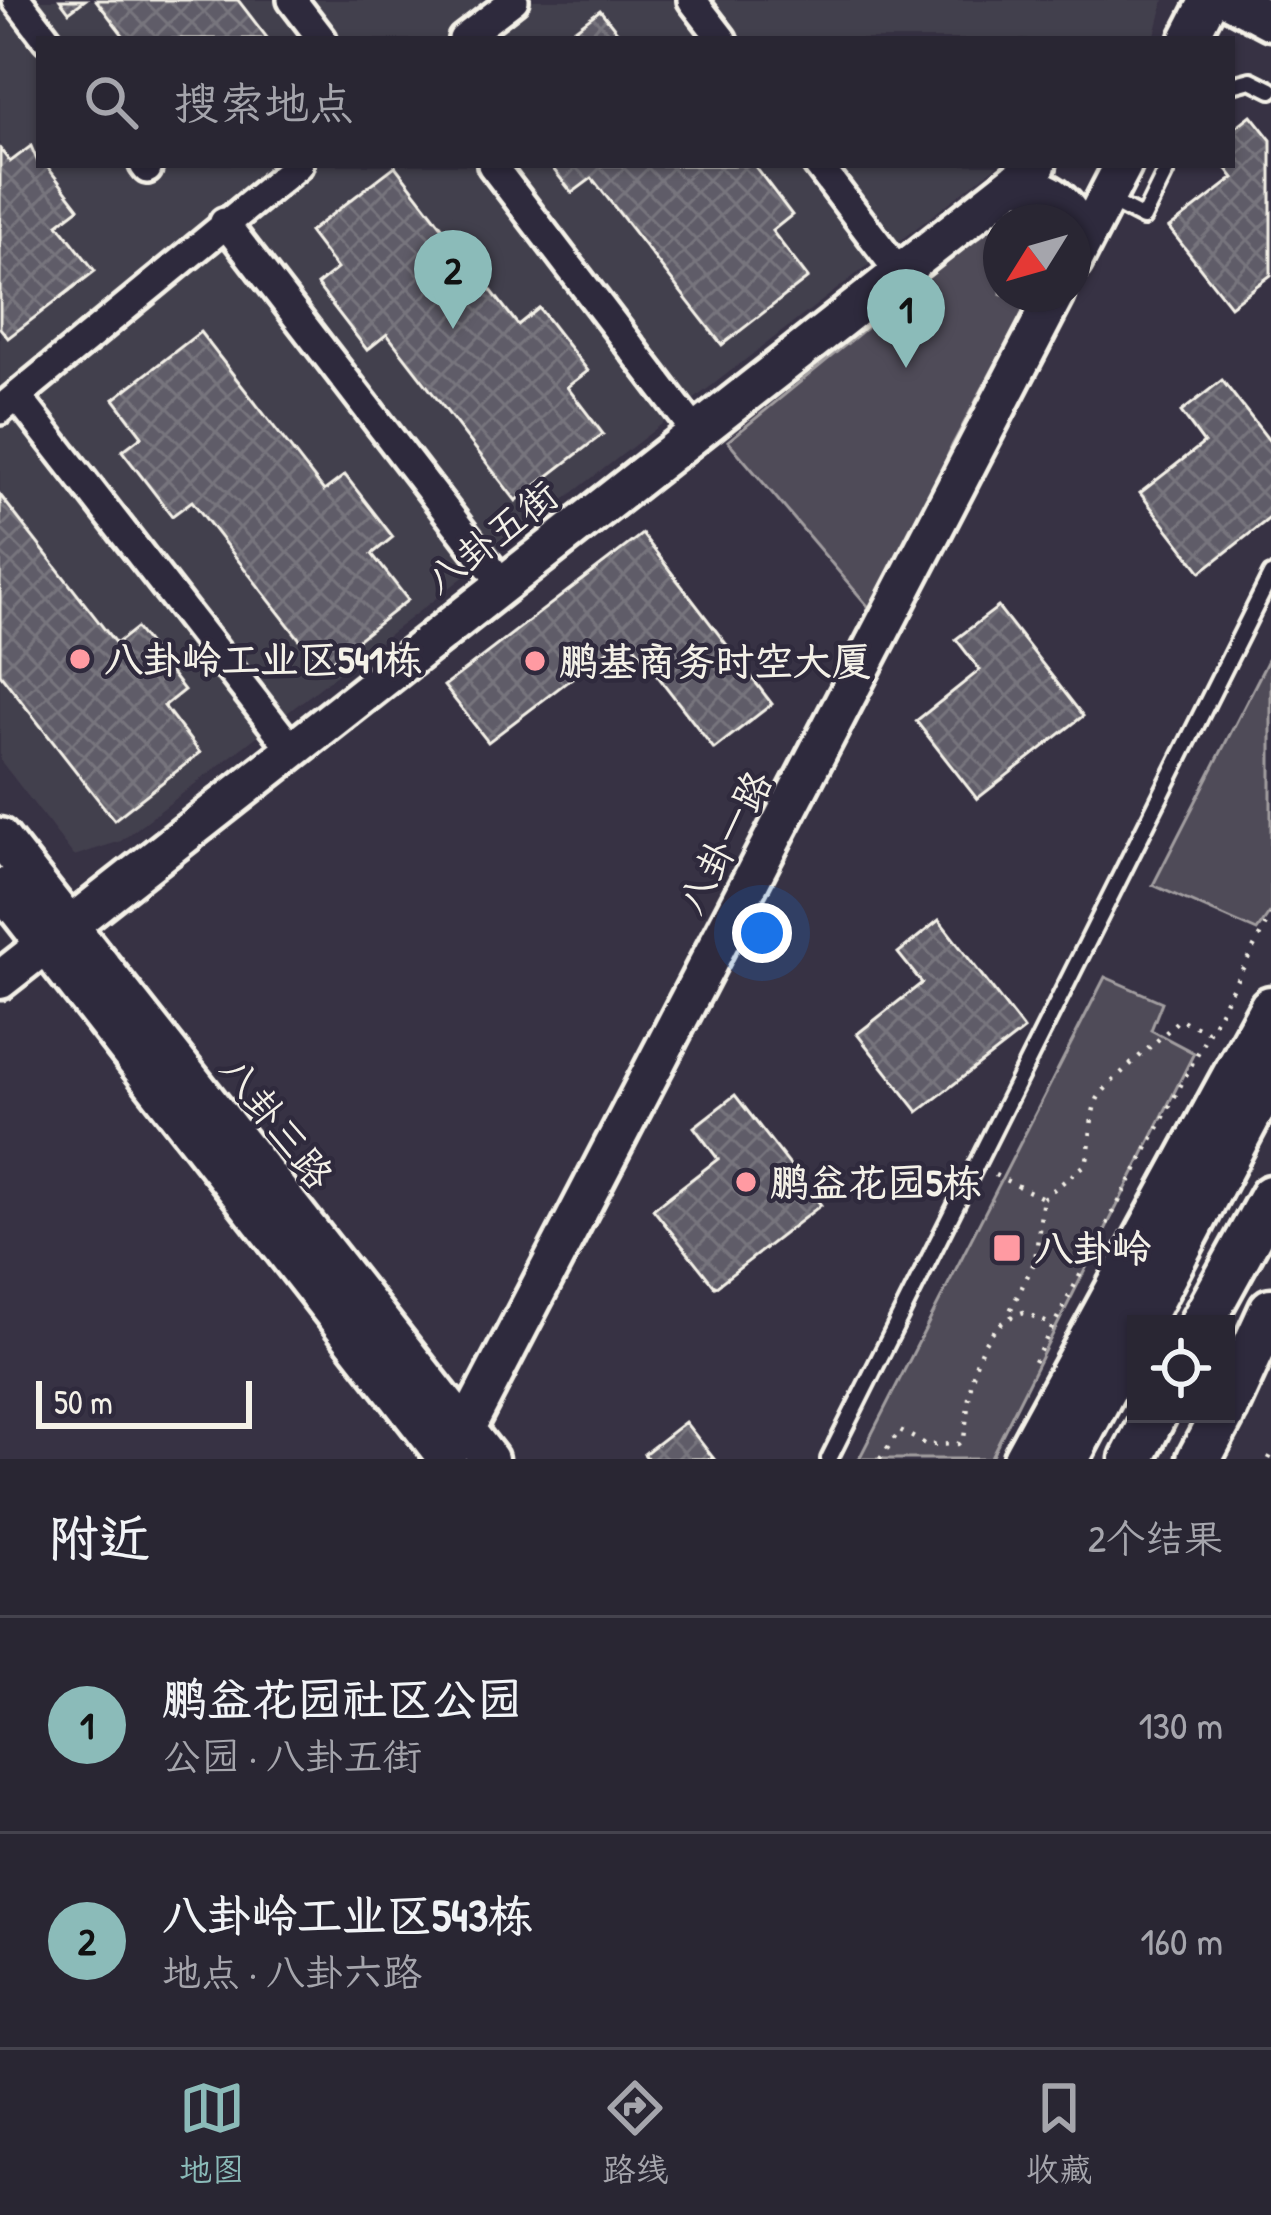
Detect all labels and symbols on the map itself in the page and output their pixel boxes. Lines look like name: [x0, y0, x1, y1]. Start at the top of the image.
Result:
north arrow: [983, 204, 1091, 312]
pin: 2: [414, 230, 492, 329]
pin: 1: [867, 269, 945, 368]
street label: 八卦五街: [413, 468, 568, 606]
place label: 八卦岭工业区541栋: [104, 632, 422, 685]
place label: 鹏基商务时空大厦: [559, 634, 871, 687]
marker: 八卦岭工业区541栋: [67, 646, 93, 672]
marker: 鹏基商务时空大厦: [522, 648, 548, 674]
street label: 八卦一路: [664, 760, 784, 923]
your location: [732, 903, 792, 963]
street label: 八卦三路: [208, 1044, 346, 1199]
place label: 鹏益花园5栋: [770, 1155, 982, 1208]
marker: 鹏益花园5栋: [733, 1169, 759, 1195]
place label: 八卦岭: [1034, 1221, 1151, 1274]
marker: 八卦岭: [991, 1232, 1023, 1264]
scale bar: [36, 1375, 252, 1428]

